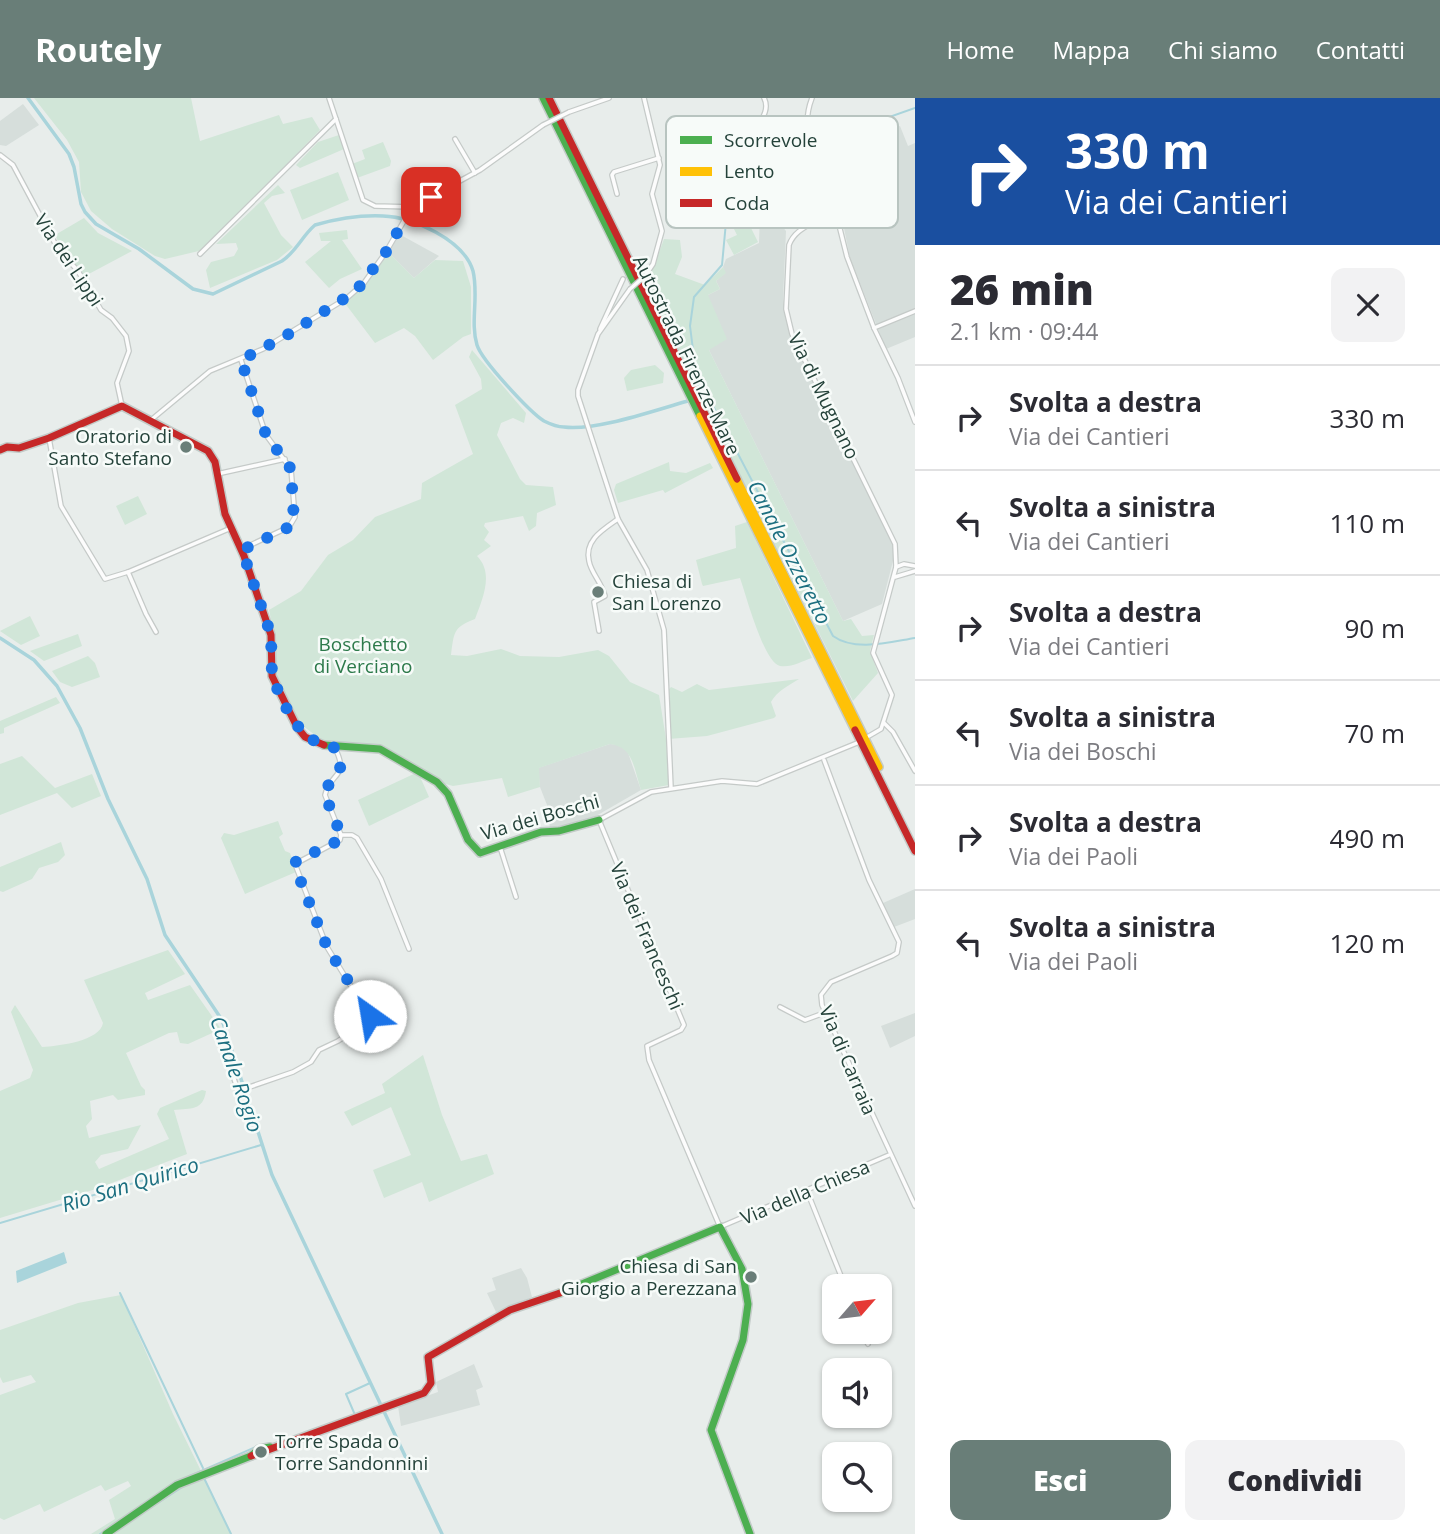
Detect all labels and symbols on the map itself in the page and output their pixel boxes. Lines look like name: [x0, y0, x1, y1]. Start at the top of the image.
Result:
legend: [666, 116, 898, 228]
text: Scorrevole: [724, 127, 818, 153]
text: Lento: [724, 158, 774, 184]
pin: [401, 167, 461, 227]
text: Coda: [724, 190, 770, 216]
street label: Via dei Lippi: [28, 209, 110, 311]
street label: Autostrada Firenze-Mare: [627, 251, 747, 459]
street label: Via di Mugnano: [782, 329, 866, 463]
place label: Oratorio di Santo Stefano: [48, 423, 172, 471]
marker: Oratorio di Santo Stefano: [178, 439, 194, 455]
water label: Canale Ozzeretto: [742, 475, 838, 629]
place label: Chiesa di San Lorenzo: [612, 568, 721, 616]
marker: Chiesa di San Lorenzo: [590, 584, 606, 600]
park label: Boschetto di Verciano: [314, 631, 412, 679]
street label: Via dei Boschi: [478, 788, 602, 846]
street label: Via dei Franceschi: [604, 858, 690, 1014]
position arrow: [333, 979, 407, 1053]
street label: Via di Carraia: [813, 1001, 883, 1119]
water label: Canale Rogio: [204, 1012, 270, 1136]
water label: Rio San Quirico: [58, 1150, 202, 1218]
street label: Via della Chiesa: [737, 1153, 873, 1231]
place label: Chiesa di San Giorgio a Perezzana: [561, 1253, 737, 1301]
marker: Chiesa di San Giorgio a Perezzana: [743, 1269, 759, 1285]
north arrow: [822, 1274, 892, 1344]
place label: Torre Spada o Torre Sandonnini: [275, 1428, 428, 1476]
marker: Torre Spada o Torre Sandonnini: [253, 1444, 269, 1460]

